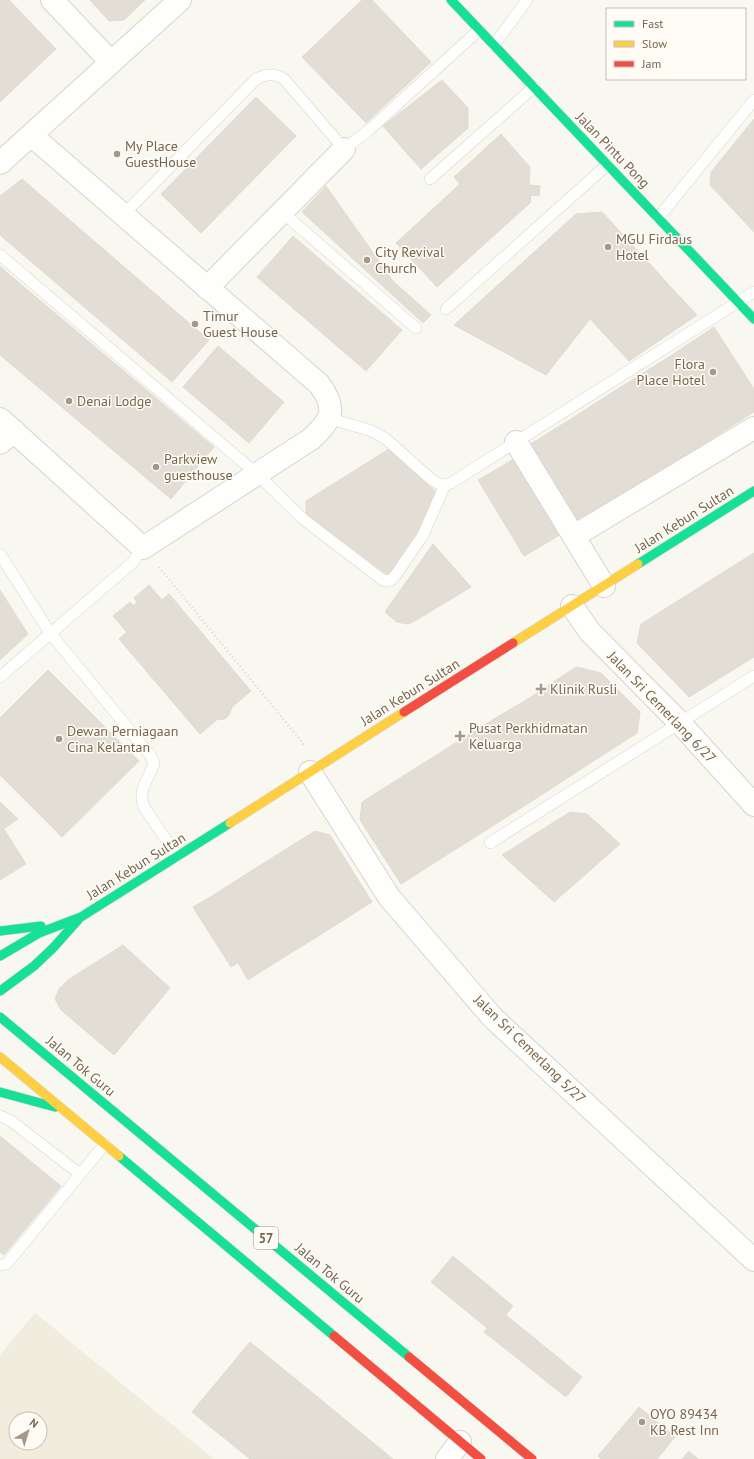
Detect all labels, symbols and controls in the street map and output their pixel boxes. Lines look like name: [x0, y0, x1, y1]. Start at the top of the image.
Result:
legend: [606, 8, 746, 80]
text: Fast: [642, 16, 663, 31]
text: Slow: [642, 36, 667, 51]
text: Jam: [641, 56, 661, 71]
street label: Jalan Pintu Pong: [572, 108, 654, 192]
place label: My Place GuestHouse: [125, 137, 196, 171]
marker: My Place GuestHouse: [112, 149, 122, 159]
place label: MGU Firdaus Hotel: [616, 230, 692, 264]
marker: MGU Firdaus Hotel: [603, 242, 613, 252]
place label: City Revival Church: [375, 243, 444, 277]
marker: City Revival Church: [362, 255, 372, 265]
place label: Timur Guest House: [203, 307, 278, 341]
marker: Timur Guest House: [190, 319, 200, 329]
place label: Flora Place Hotel: [637, 355, 705, 389]
marker: Flora Place Hotel: [708, 367, 718, 377]
place label: Denai Lodge: [77, 392, 151, 410]
marker: Denai Lodge: [64, 396, 74, 406]
place label: Parkview guesthouse: [164, 450, 233, 484]
marker: Parkview guesthouse: [151, 462, 161, 472]
street label: Jalan Kebun Sultan: [630, 481, 737, 557]
street label: Jalan Sri Cemerlang 6/27: [603, 647, 720, 767]
street label: Jalan Kebun Sultan: [356, 654, 463, 730]
place label: Klinik Rusli: [550, 680, 617, 698]
marker: Klinik Rusli: [535, 683, 547, 695]
place label: Pusat Perkhidmatan Keluarga: [469, 719, 588, 753]
place label: Dewan Perniagaan Cina Kelantan: [67, 722, 178, 756]
marker: Pusat Perkhidmatan Keluarga: [454, 730, 466, 742]
marker: Dewan Perniagaan Cina Kelantan: [54, 734, 64, 744]
street label: Jalan Kebun Sultan: [82, 828, 189, 904]
street label: Jalan Sri Cemerlang 5/27: [470, 990, 590, 1107]
street label: Jalan Tok Guru: [42, 1031, 119, 1100]
road number: 57: [254, 1227, 278, 1249]
street label: Jalan Tok Guru: [291, 1238, 368, 1307]
place label: OYO 89434 KB Rest Inn: [650, 1405, 719, 1439]
north arrow: [8, 1411, 48, 1451]
text: N: [27, 1415, 41, 1431]
marker: OYO 89434 KB Rest Inn: [637, 1417, 647, 1427]

